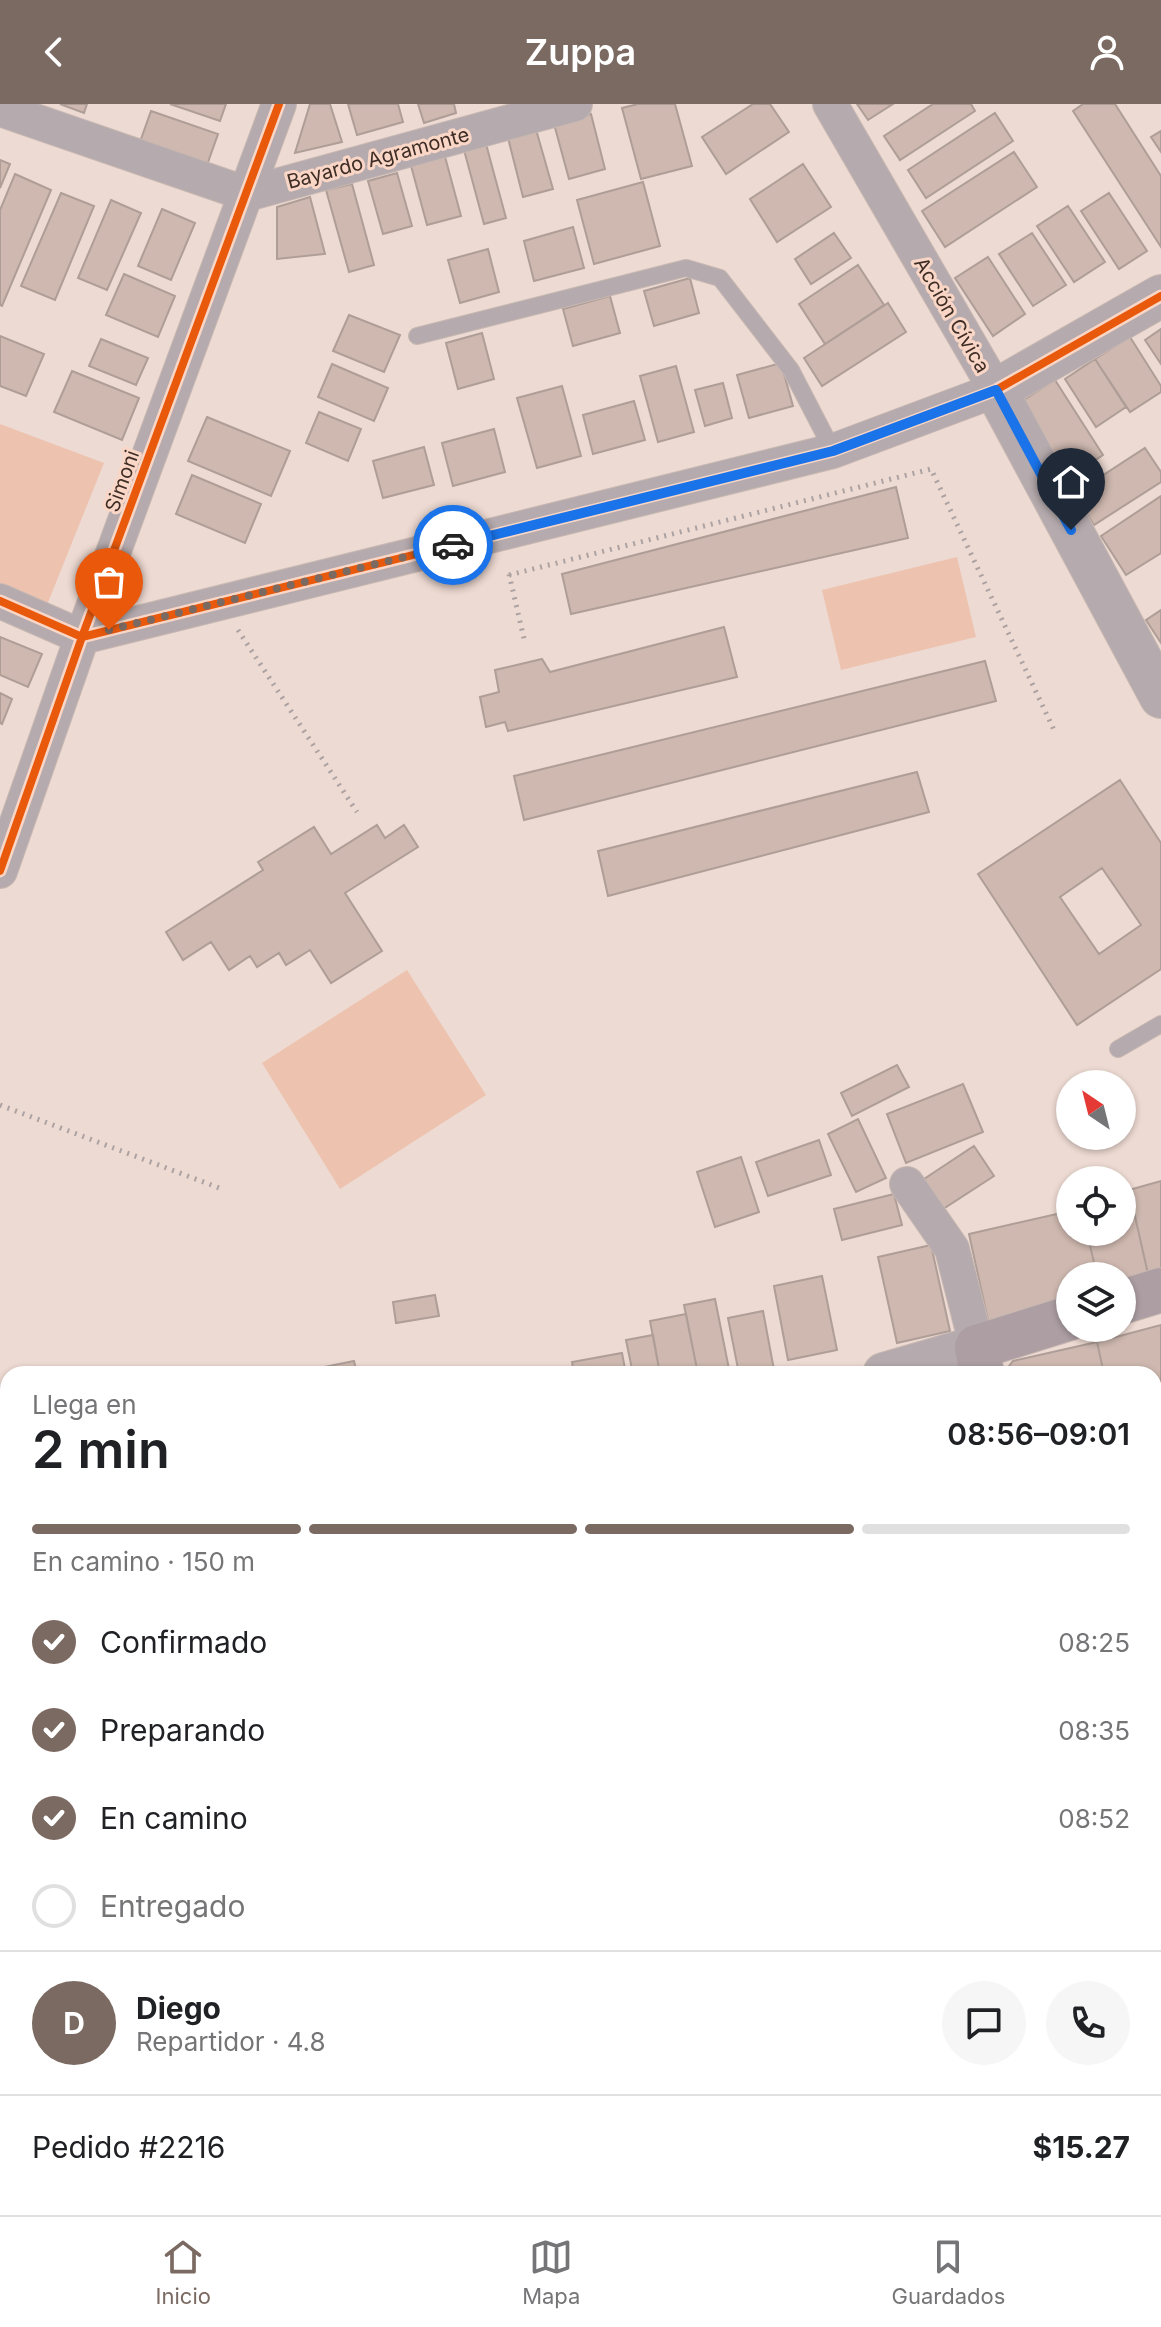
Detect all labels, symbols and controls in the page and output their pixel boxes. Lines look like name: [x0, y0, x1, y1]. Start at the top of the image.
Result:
icon: back: [32, 30, 76, 74]
text: Zuppa: [525, 30, 636, 74]
icon: person: [1085, 30, 1129, 74]
street label: Bayardo Agramonte: [284, 122, 472, 194]
street label: Acción Cívica: [909, 253, 995, 377]
street label: Simoni: [100, 447, 144, 515]
pin: [1037, 448, 1105, 530]
icon: home: [1049, 460, 1093, 504]
courier: [413, 505, 493, 585]
icon: car: [431, 523, 475, 567]
pin: [75, 548, 143, 630]
icon: bag: [87, 560, 131, 604]
north arrow: [1056, 1070, 1136, 1150]
map controls: [1056, 1070, 1136, 1342]
button: locate: [1056, 1166, 1136, 1246]
button: layers: [1056, 1262, 1136, 1342]
text: Llega en: [32, 1389, 137, 1420]
text: 08:56–09:01: [947, 1416, 1130, 1452]
text: 2 min: [32, 1418, 170, 1481]
text: En camino · 150 m: [32, 1546, 255, 1577]
icon: check: [32, 1620, 76, 1664]
text: Confirmado: [100, 1624, 267, 1660]
text: 08:25: [1058, 1627, 1130, 1658]
icon: check: [32, 1708, 76, 1752]
text: Preparando: [100, 1712, 265, 1748]
text: 08:35: [1058, 1715, 1130, 1746]
icon: check: [32, 1796, 76, 1840]
text: En camino: [100, 1800, 248, 1836]
text: 08:52: [1058, 1803, 1130, 1834]
text: Entregado: [100, 1888, 245, 1924]
button: chat: [942, 1981, 1026, 2065]
button: phone: [1046, 1981, 1130, 2065]
text: Diego: [136, 1990, 221, 2026]
text: D: [63, 2005, 85, 2041]
text: Repartidor · 4.8: [136, 2026, 326, 2057]
text: Pedido #2216: [32, 2129, 225, 2165]
text: $15.27: [1033, 2129, 1130, 2165]
tab: Inicio: [156, 2235, 211, 2309]
tab: Mapa: [522, 2235, 580, 2309]
tab: Guardados: [892, 2235, 1005, 2309]

